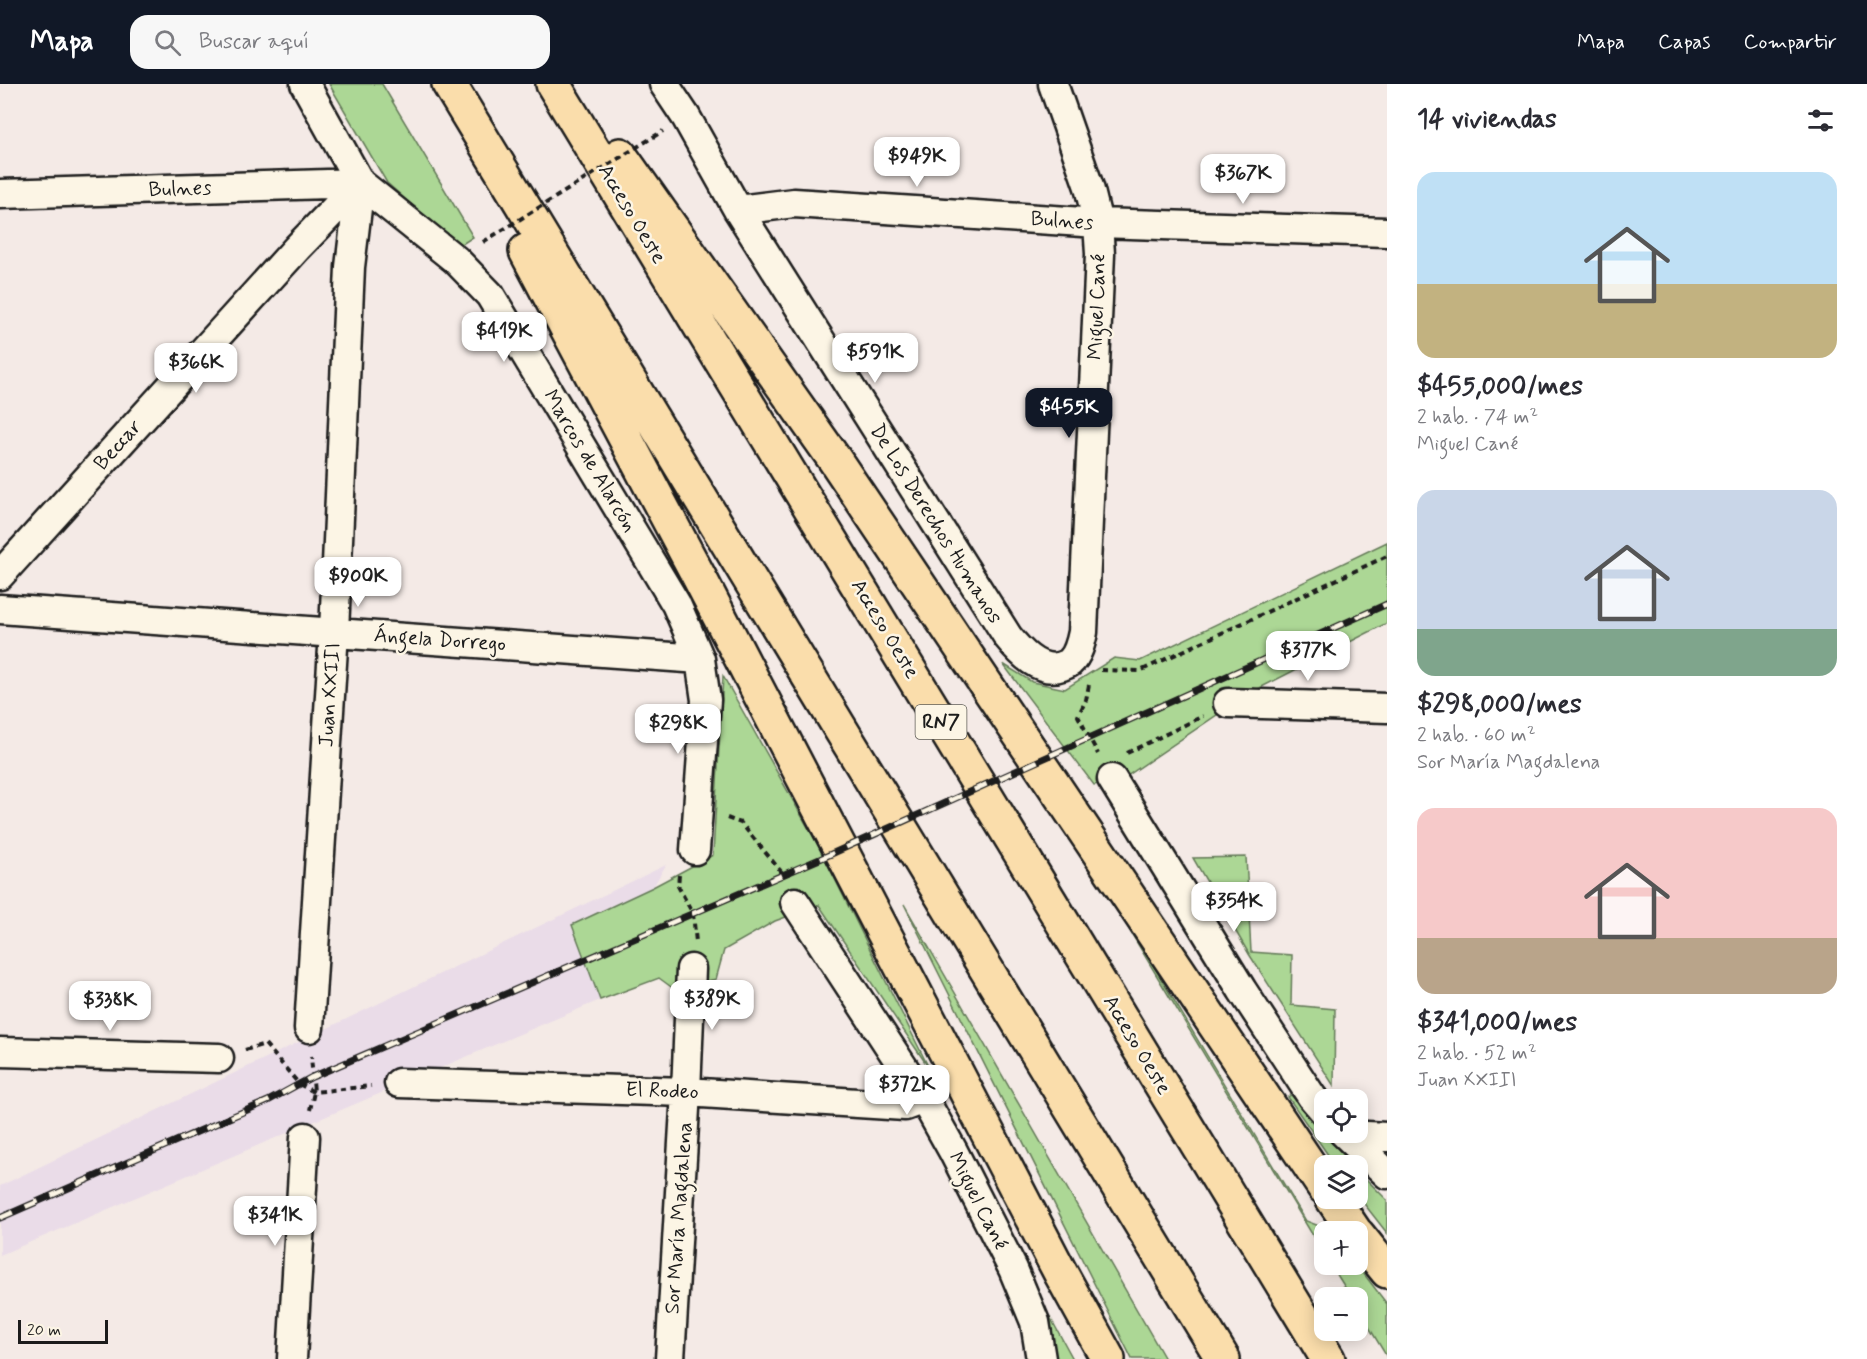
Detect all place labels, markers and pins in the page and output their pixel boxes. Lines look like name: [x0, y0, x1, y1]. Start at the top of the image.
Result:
pin: $949K: [875, 137, 959, 188]
pin: $367K: [1201, 154, 1285, 205]
pin: $419K: [462, 312, 546, 363]
pin: $591K: [833, 333, 917, 384]
pin: $366K: [154, 343, 238, 394]
pin: $455K: [1027, 388, 1111, 439]
pin: $900K: [316, 557, 400, 608]
pin: $377K: [1266, 631, 1350, 682]
pin: $298K: [636, 704, 720, 755]
pin: $354K: [1192, 882, 1276, 933]
pin: $389K: [670, 980, 754, 1031]
pin: $338K: [68, 981, 152, 1032]
pin: $372K: [865, 1065, 949, 1116]
pin: $341K: [233, 1196, 317, 1247]

